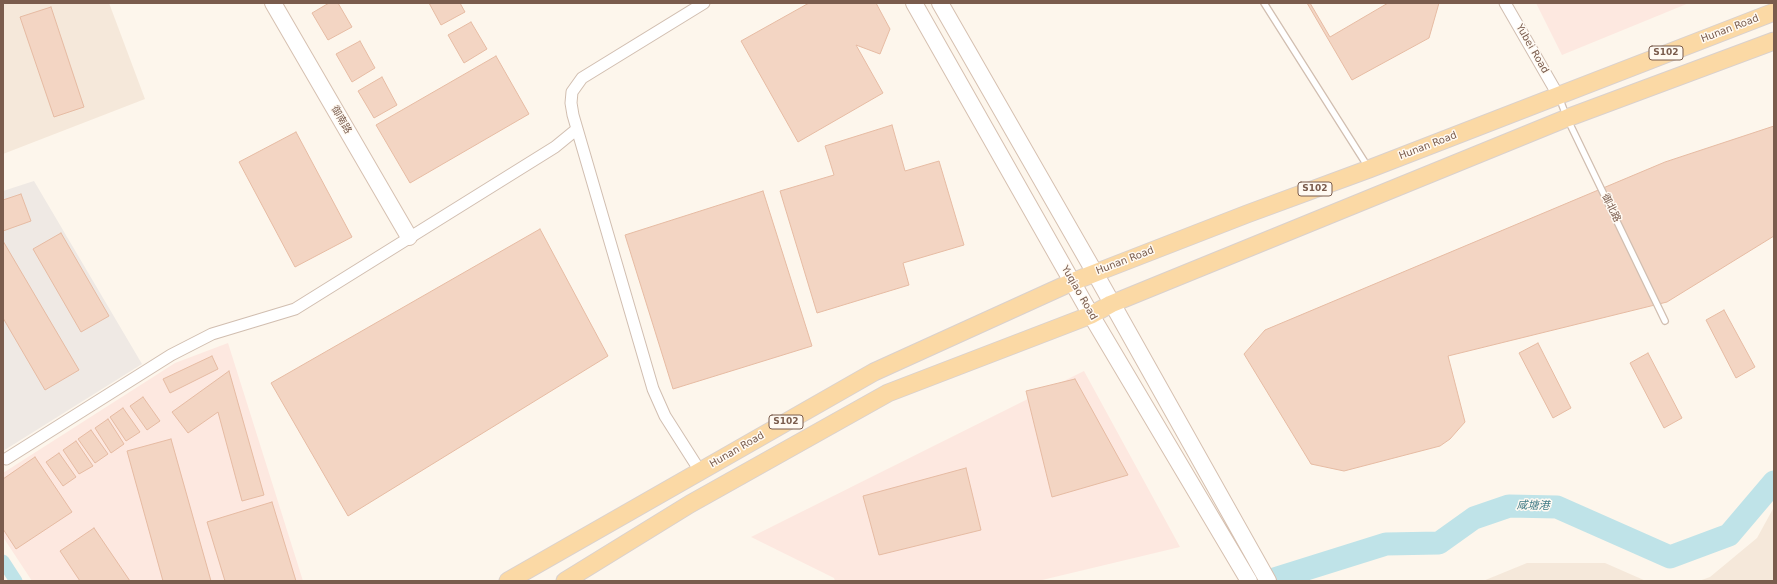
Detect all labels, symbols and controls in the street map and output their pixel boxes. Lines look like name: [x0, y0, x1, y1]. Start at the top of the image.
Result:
street label: Hunan Road: [1699, 12, 1761, 46]
street label: Yubei Road: [1513, 22, 1551, 76]
road number: S102: [1649, 46, 1683, 60]
street label: 御南路: [328, 104, 354, 136]
street label: Hunan Road: [1397, 129, 1459, 163]
road number: S102: [1298, 182, 1332, 196]
street label: 御北路: [1599, 192, 1623, 224]
street label: Hunan Road: [1094, 244, 1156, 278]
street label: Yuqiao Road: [1059, 264, 1099, 322]
road number: S102: [769, 415, 803, 429]
street label: Hunan Road: [708, 430, 766, 470]
water label: 咸塘港: [1516, 499, 1550, 513]

